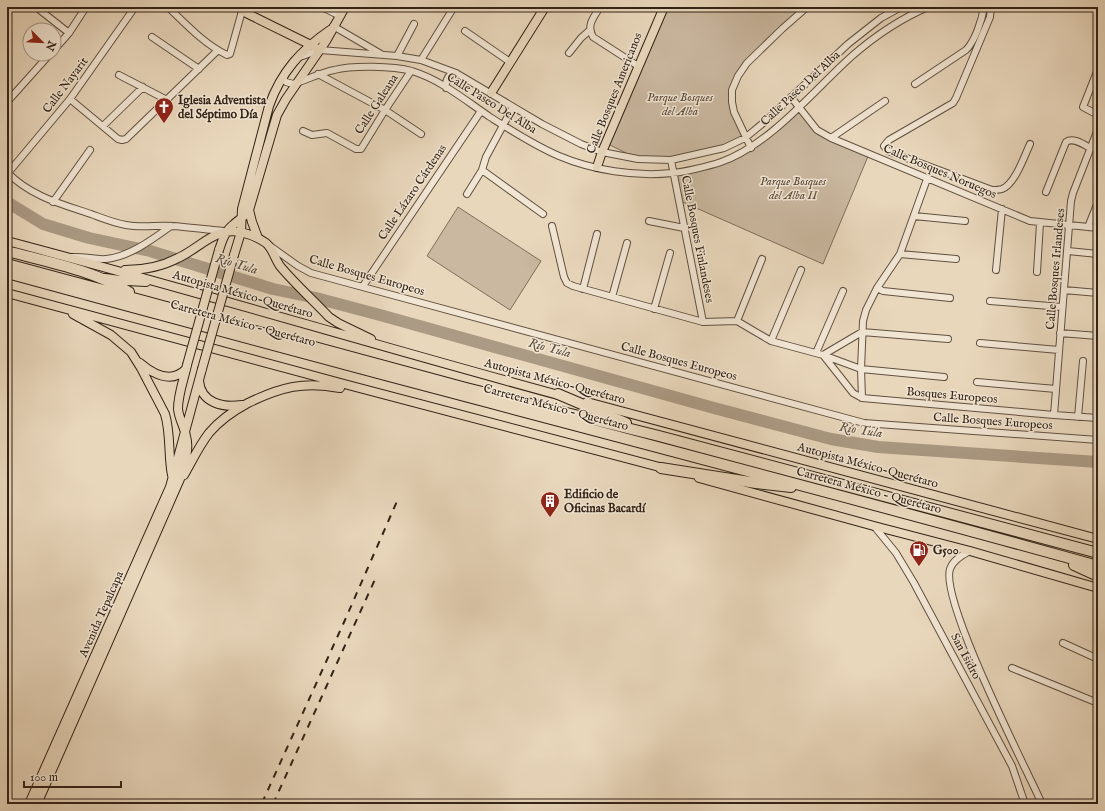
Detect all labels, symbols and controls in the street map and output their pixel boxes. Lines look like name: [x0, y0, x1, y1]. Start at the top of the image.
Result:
north arrow: [22, 22, 62, 62]
street label: Calle Bosques Americanos: [583, 30, 647, 156]
text: N: [42, 38, 59, 53]
street label: Calle Paseo Del Alba: [757, 47, 844, 129]
street label: Calle Nayarit: [39, 54, 91, 116]
street label: Calle Paseo Del Alba: [444, 70, 540, 138]
street label: Calle Galeana: [351, 71, 402, 137]
park label: Parque Bosques del Alba: [647, 90, 714, 119]
place label: Iglesia Adventista del Séptimo Día: [178, 93, 267, 123]
church icon: Iglesia Adventista del Séptimo Día: [153, 96, 175, 124]
street label: Calle Bosques Noruegos: [881, 141, 999, 203]
street label: Calle Lázaro Cárdenas: [375, 142, 450, 243]
street label: Calle Bosques Finlandeses: [677, 174, 717, 304]
park label: Parque Bosques del Alba II: [760, 174, 827, 203]
street label: Calle Bosques Irlandeses: [1043, 208, 1069, 330]
water label: Río Tula: [213, 250, 260, 279]
street label: Calle Bosques Europeos: [307, 252, 426, 300]
street label: Autopista México-Querétaro: [170, 267, 315, 323]
street label: Carretera México - Querétaro: [169, 297, 318, 350]
water label: Río Tula: [526, 335, 573, 362]
street label: Calle Bosques Europeos: [619, 339, 739, 385]
street label: Autopista México-Querétaro: [482, 355, 627, 409]
street label: Carretera México - Querétaro: [482, 381, 631, 434]
street label: Bosques Europeos: [906, 384, 998, 408]
street label: Calle Bosques Europeos: [933, 410, 1053, 434]
water label: Río Tula: [838, 419, 884, 442]
street label: Autopista México-Querétaro: [795, 439, 940, 493]
street label: Carretera México - Querétaro: [795, 464, 944, 517]
place label: Edificio de Oficinas Bacardí: [564, 487, 647, 516]
building icon: Edificio de Oficinas Bacardí: [539, 490, 561, 518]
fuel station icon: G500: [908, 539, 930, 567]
place label: G500: [933, 543, 959, 558]
street label: Avenida Tepalcapa: [75, 568, 128, 661]
street label: San Isidro: [947, 631, 984, 682]
scale bar: [24, 763, 121, 789]
text: 100 m: [30, 770, 58, 785]

